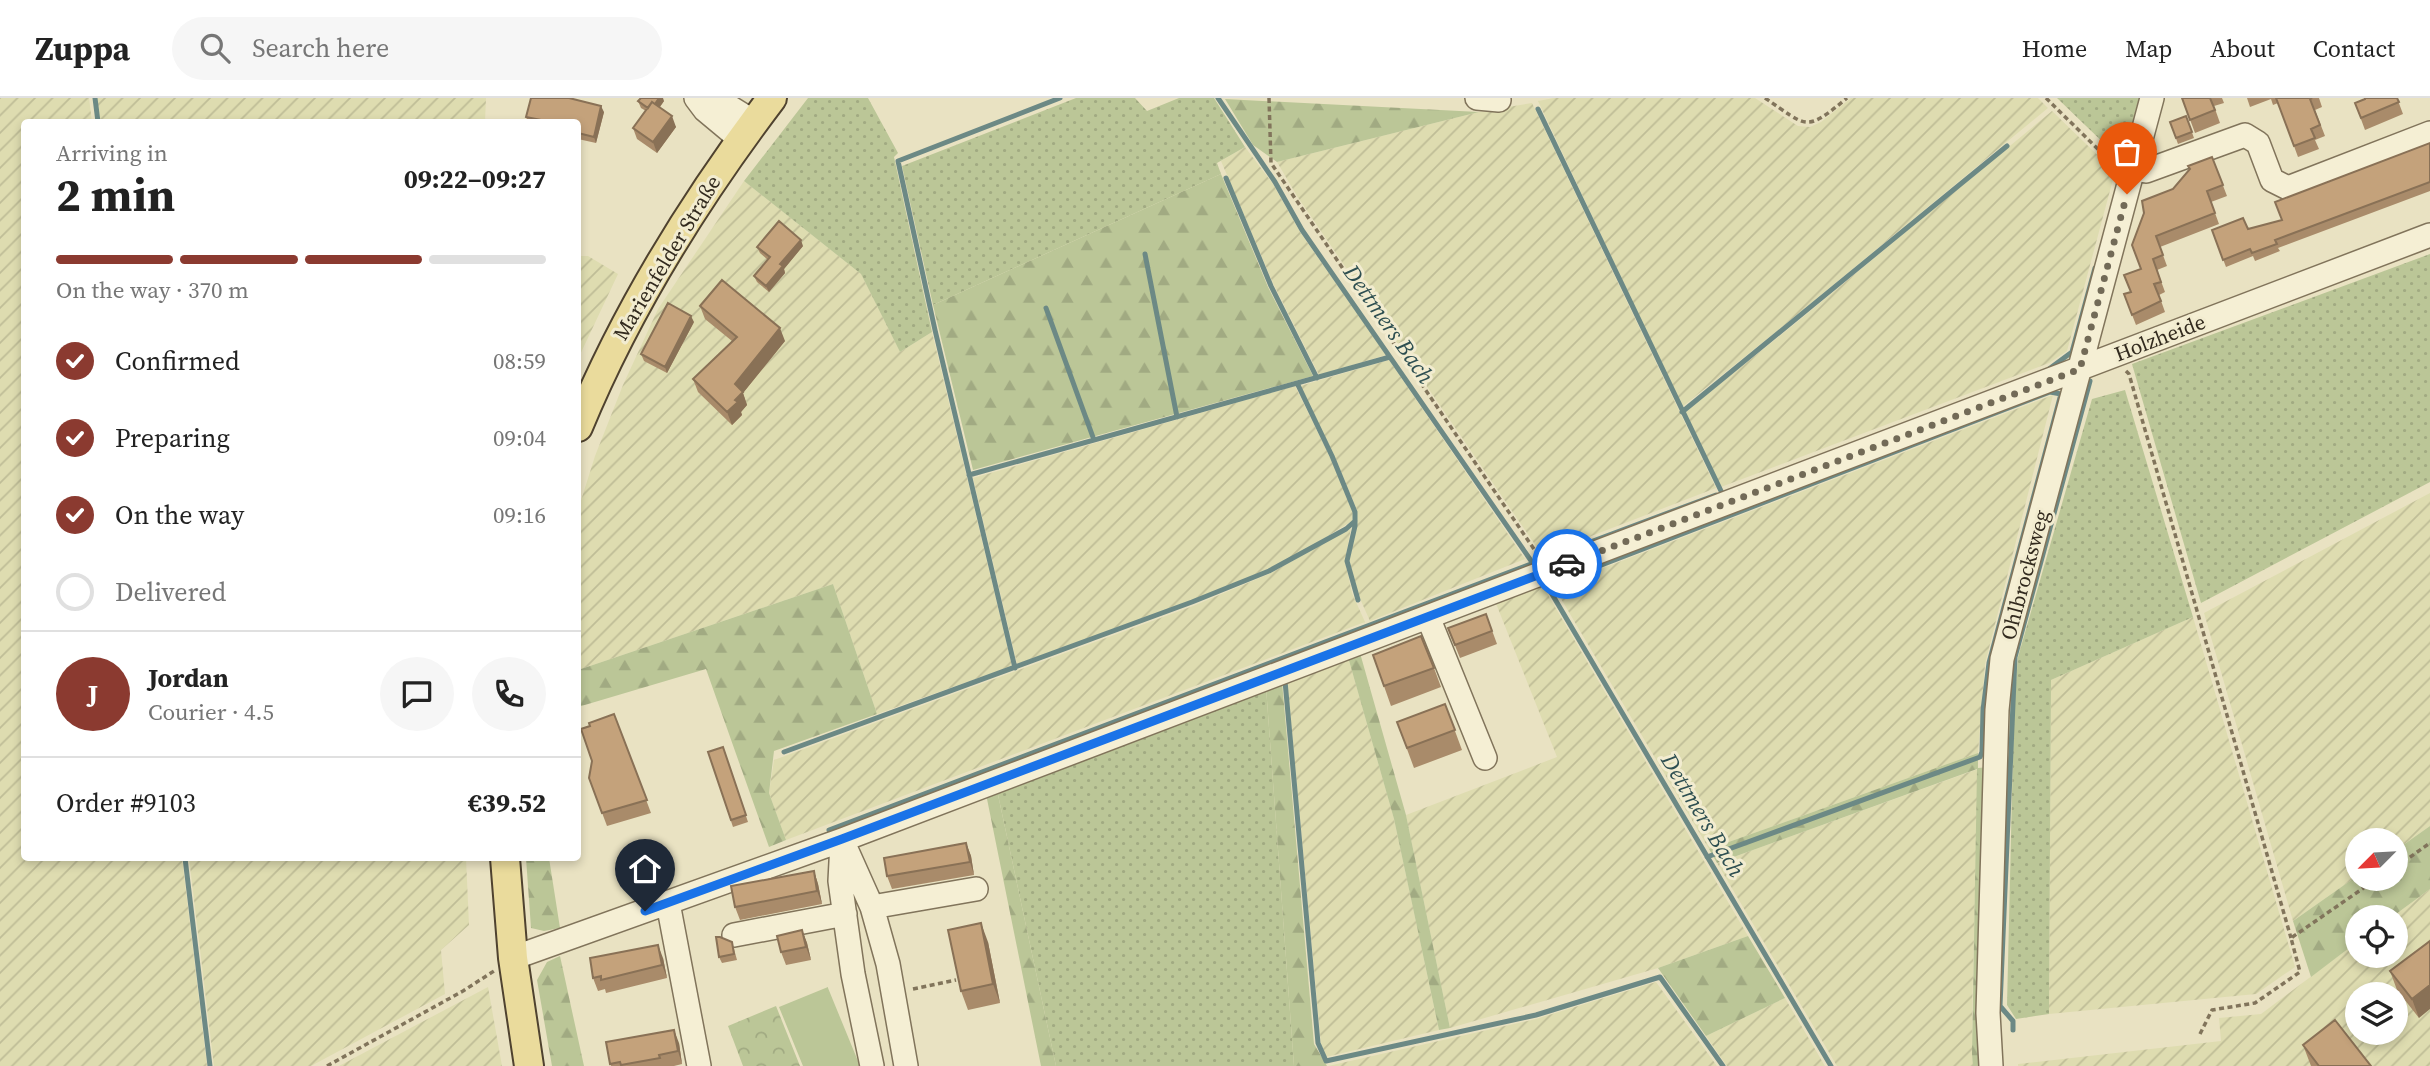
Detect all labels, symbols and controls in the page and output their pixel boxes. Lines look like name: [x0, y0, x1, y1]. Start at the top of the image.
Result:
search box: [172, 17, 662, 80]
text: Zuppa: [35, 26, 130, 71]
icon: search: [196, 29, 234, 67]
text: Search here: [252, 30, 389, 66]
text: Home: [2022, 32, 2087, 65]
text: Map: [2125, 32, 2172, 65]
text: About: [2210, 32, 2275, 65]
text: Contact: [2313, 32, 2395, 65]
pin: [2097, 122, 2157, 194]
icon: bag: [2108, 133, 2146, 171]
text: Arriving in: [56, 137, 168, 169]
text: 09:22–09:27: [404, 161, 546, 197]
text: 2 min: [56, 163, 175, 226]
street label: Marienfelder Straße: [606, 170, 727, 346]
water label: Dettmers Bach: [1335, 257, 1442, 390]
text: On the way · 370 m: [56, 274, 249, 306]
street label: Holzheide: [2110, 307, 2210, 368]
icon: check: [56, 342, 94, 380]
text: Confirmed: [115, 343, 240, 379]
text: 08:59: [493, 345, 546, 377]
icon: check: [56, 419, 94, 457]
text: Preparing: [115, 420, 230, 456]
text: 09:04: [493, 422, 546, 454]
icon: check: [56, 496, 94, 534]
text: On the way: [115, 497, 244, 533]
text: 09:16: [493, 499, 546, 531]
street label: Ohlbrocksweg: [1993, 506, 2056, 643]
courier: [1532, 529, 1602, 599]
icon: car: [1548, 545, 1586, 583]
text: Delivered: [115, 574, 226, 610]
button: chat: [380, 657, 454, 731]
button: phone: [472, 657, 546, 731]
text: Jordan: [148, 660, 229, 696]
text: J: [88, 676, 98, 712]
text: Courier · 4.5: [148, 696, 274, 728]
water label: Dettmers Bach: [1653, 746, 1753, 883]
text: Order #9103: [56, 785, 196, 821]
text: €39.52: [468, 785, 546, 821]
north arrow: [2345, 828, 2408, 891]
map controls: [2345, 828, 2408, 1045]
pin: [615, 839, 675, 911]
icon: home: [626, 850, 664, 888]
button: locate: [2345, 905, 2408, 968]
button: layers: [2345, 982, 2408, 1045]

